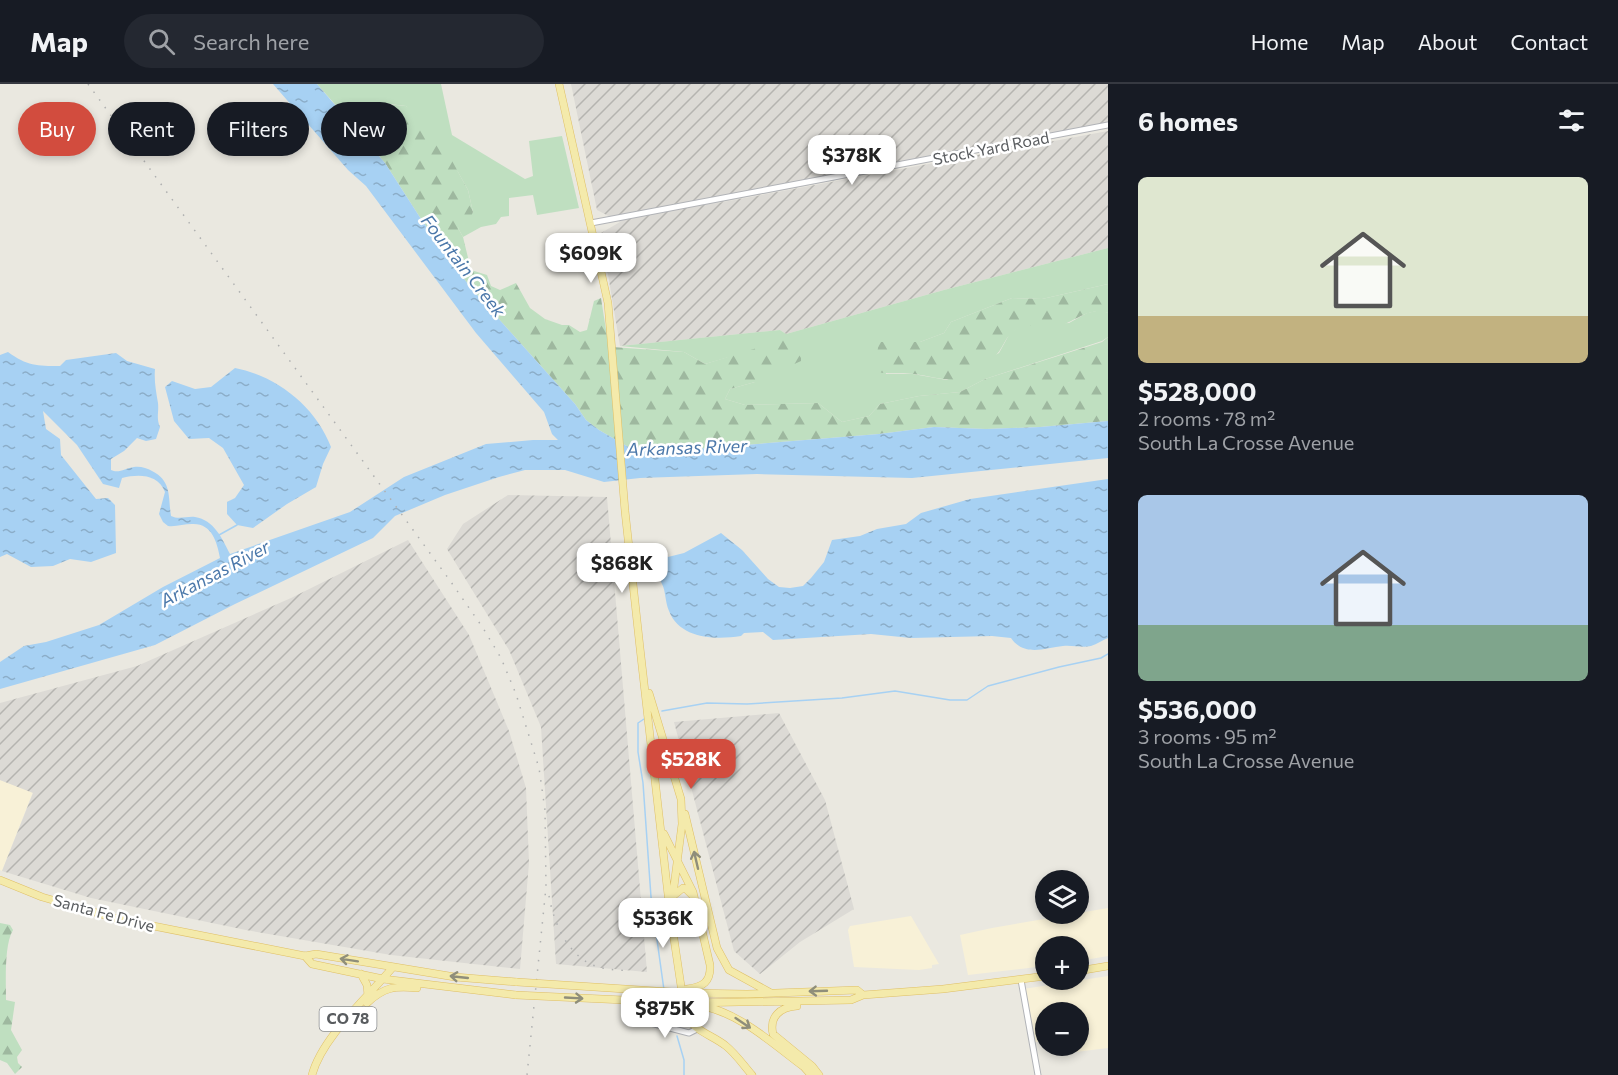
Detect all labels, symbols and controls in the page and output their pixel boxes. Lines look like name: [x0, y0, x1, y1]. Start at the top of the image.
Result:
search box: [124, 14, 544, 68]
text: Map: [30, 24, 88, 58]
icon: search: [145, 25, 178, 58]
text: Search here: [193, 28, 309, 55]
text: Home: [1251, 29, 1308, 54]
text: Map: [1341, 29, 1385, 54]
text: About: [1418, 29, 1477, 54]
text: Contact: [1510, 29, 1588, 54]
chip: Buy: [18, 102, 96, 156]
chip: Rent: [108, 102, 195, 156]
chip: Filters: [207, 102, 309, 156]
chip: New: [321, 102, 407, 156]
icon: filters: [1555, 104, 1588, 137]
text: 6 homes: [1138, 105, 1238, 136]
street label: Stock Yard Road: [931, 127, 1051, 168]
pin: $378K: [810, 135, 894, 186]
text: $378K: [822, 142, 882, 166]
water label: Fountain Creek: [417, 210, 511, 322]
icon: home: [1309, 216, 1417, 324]
pin: $609K: [549, 233, 633, 284]
text: $609K: [559, 240, 623, 264]
text: $528,000: [1138, 375, 1256, 406]
text: 2 rooms · 78 m²: [1138, 406, 1275, 430]
text: South La Crosse Avenue: [1138, 430, 1354, 454]
water label: Arkansas River: [625, 434, 748, 460]
icon: home: [1309, 534, 1417, 642]
water label: Arkansas River: [155, 535, 274, 612]
pin: $868K: [580, 543, 664, 594]
text: $868K: [591, 550, 653, 574]
text: $536,000: [1138, 693, 1257, 724]
text: 3 rooms · 95 m²: [1138, 724, 1277, 748]
pin: $528K: [649, 739, 733, 790]
text: $528K: [661, 746, 721, 770]
text: South La Crosse Avenue: [1138, 748, 1354, 772]
one-way arrow: [690, 850, 701, 870]
map controls: [1035, 870, 1089, 1056]
button: layers: [1035, 870, 1089, 924]
street label: Santa Fe Drive: [51, 890, 157, 935]
pin: $536K: [621, 898, 705, 949]
text: $536K: [632, 905, 694, 929]
button: +: [1035, 936, 1089, 990]
one-way arrow: [340, 954, 359, 965]
one-way arrow: [450, 971, 469, 982]
one-way arrow: [808, 986, 828, 997]
pin: $875K: [623, 988, 707, 1039]
one-way arrow: [564, 992, 584, 1003]
text: $875K: [635, 995, 695, 1019]
button: −: [1035, 1002, 1089, 1056]
road number: CO 78: [320, 1007, 376, 1031]
one-way arrow: [734, 1017, 751, 1029]

